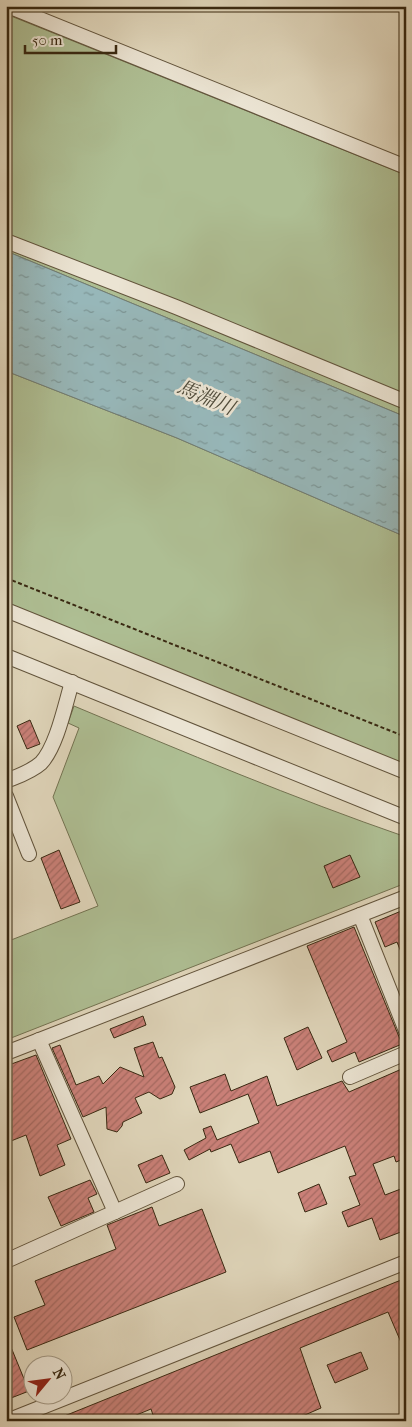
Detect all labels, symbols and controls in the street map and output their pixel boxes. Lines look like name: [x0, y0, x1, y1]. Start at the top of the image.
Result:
scale bar: [25, 22, 116, 54]
text: 50 m: [32, 31, 63, 49]
water label: 馬淵川: [174, 375, 240, 421]
north arrow: [22, 1354, 72, 1404]
text: N: [49, 1365, 69, 1383]

